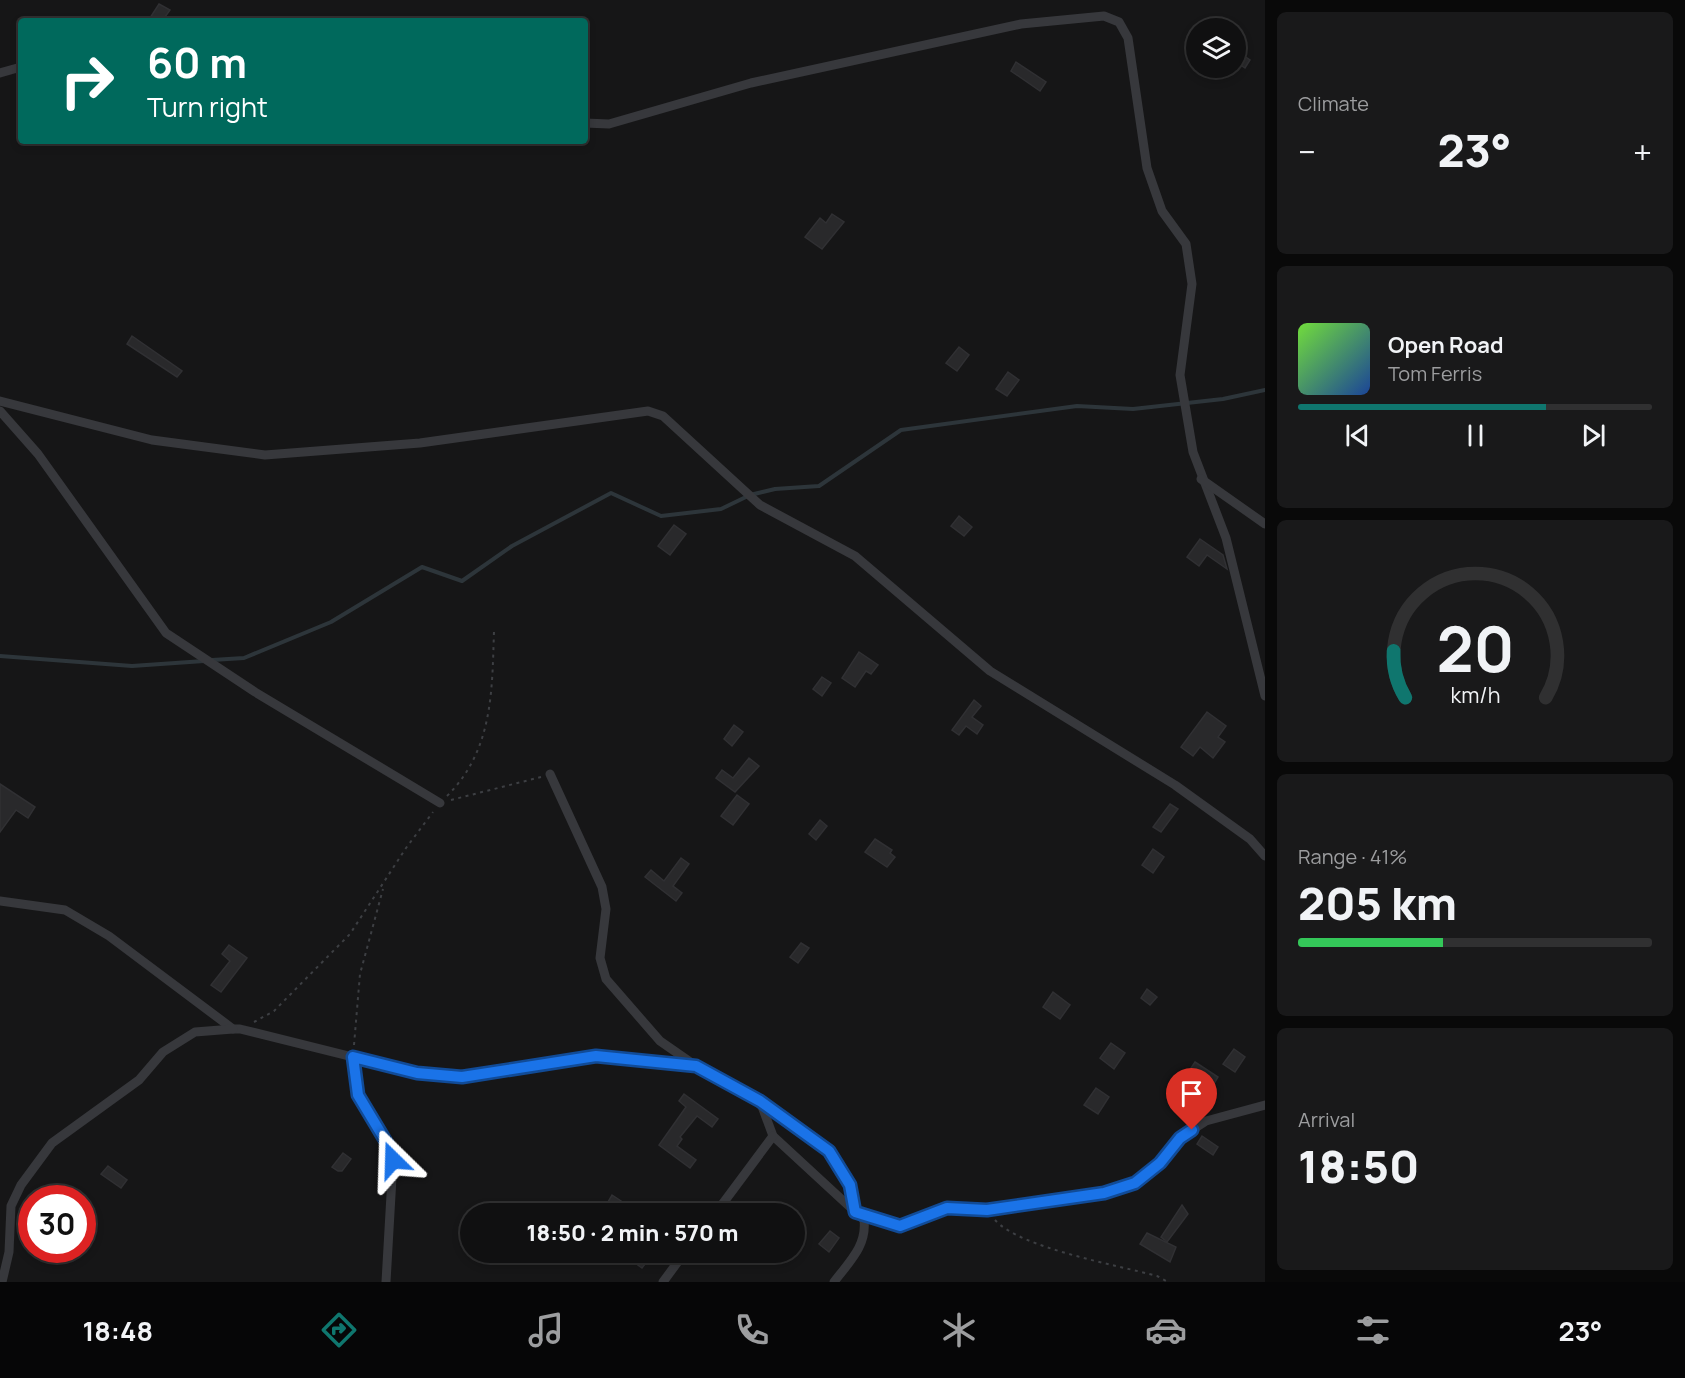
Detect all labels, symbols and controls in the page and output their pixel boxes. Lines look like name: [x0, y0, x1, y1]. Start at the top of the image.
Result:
map controls: [1186, 18, 1246, 78]
button: layers: [1186, 18, 1246, 78]
text: 60 m: [147, 33, 247, 91]
icon: right: [48, 42, 126, 120]
text: Turn right: [147, 88, 268, 125]
text: Climate: [1298, 90, 1369, 117]
text: 23°: [1437, 119, 1511, 181]
text: −: [1298, 129, 1316, 174]
text: +: [1633, 129, 1652, 174]
text: Open Road: [1388, 330, 1503, 360]
text: Tom Ferris: [1388, 360, 1482, 387]
icon: previous: [1341, 419, 1374, 452]
icon: pause: [1459, 419, 1492, 452]
icon: next: [1577, 419, 1610, 452]
text: 20: [1436, 605, 1514, 691]
text: km/h: [1450, 680, 1500, 709]
text: Range · 41%: [1298, 843, 1407, 870]
text: 205 km: [1298, 872, 1457, 934]
pin: [1166, 1068, 1217, 1130]
icon: arrive: [1175, 1077, 1208, 1110]
text: Arrival: [1298, 1106, 1355, 1133]
position arrow: [361, 1128, 425, 1192]
text: 18:50: [1298, 1135, 1419, 1197]
speed limit sign: 30: [18, 1185, 96, 1263]
text: 18:50 · 2 min · 570 m: [527, 1218, 738, 1248]
icon: directions: [318, 1309, 360, 1351]
icon: music: [525, 1309, 567, 1351]
icon: phone: [731, 1309, 773, 1351]
icon: climate: [938, 1309, 980, 1351]
icon: car: [1145, 1309, 1187, 1351]
icon: filters: [1352, 1309, 1394, 1351]
text: 18:48: [82, 1312, 153, 1349]
text: 23°: [1559, 1312, 1602, 1349]

